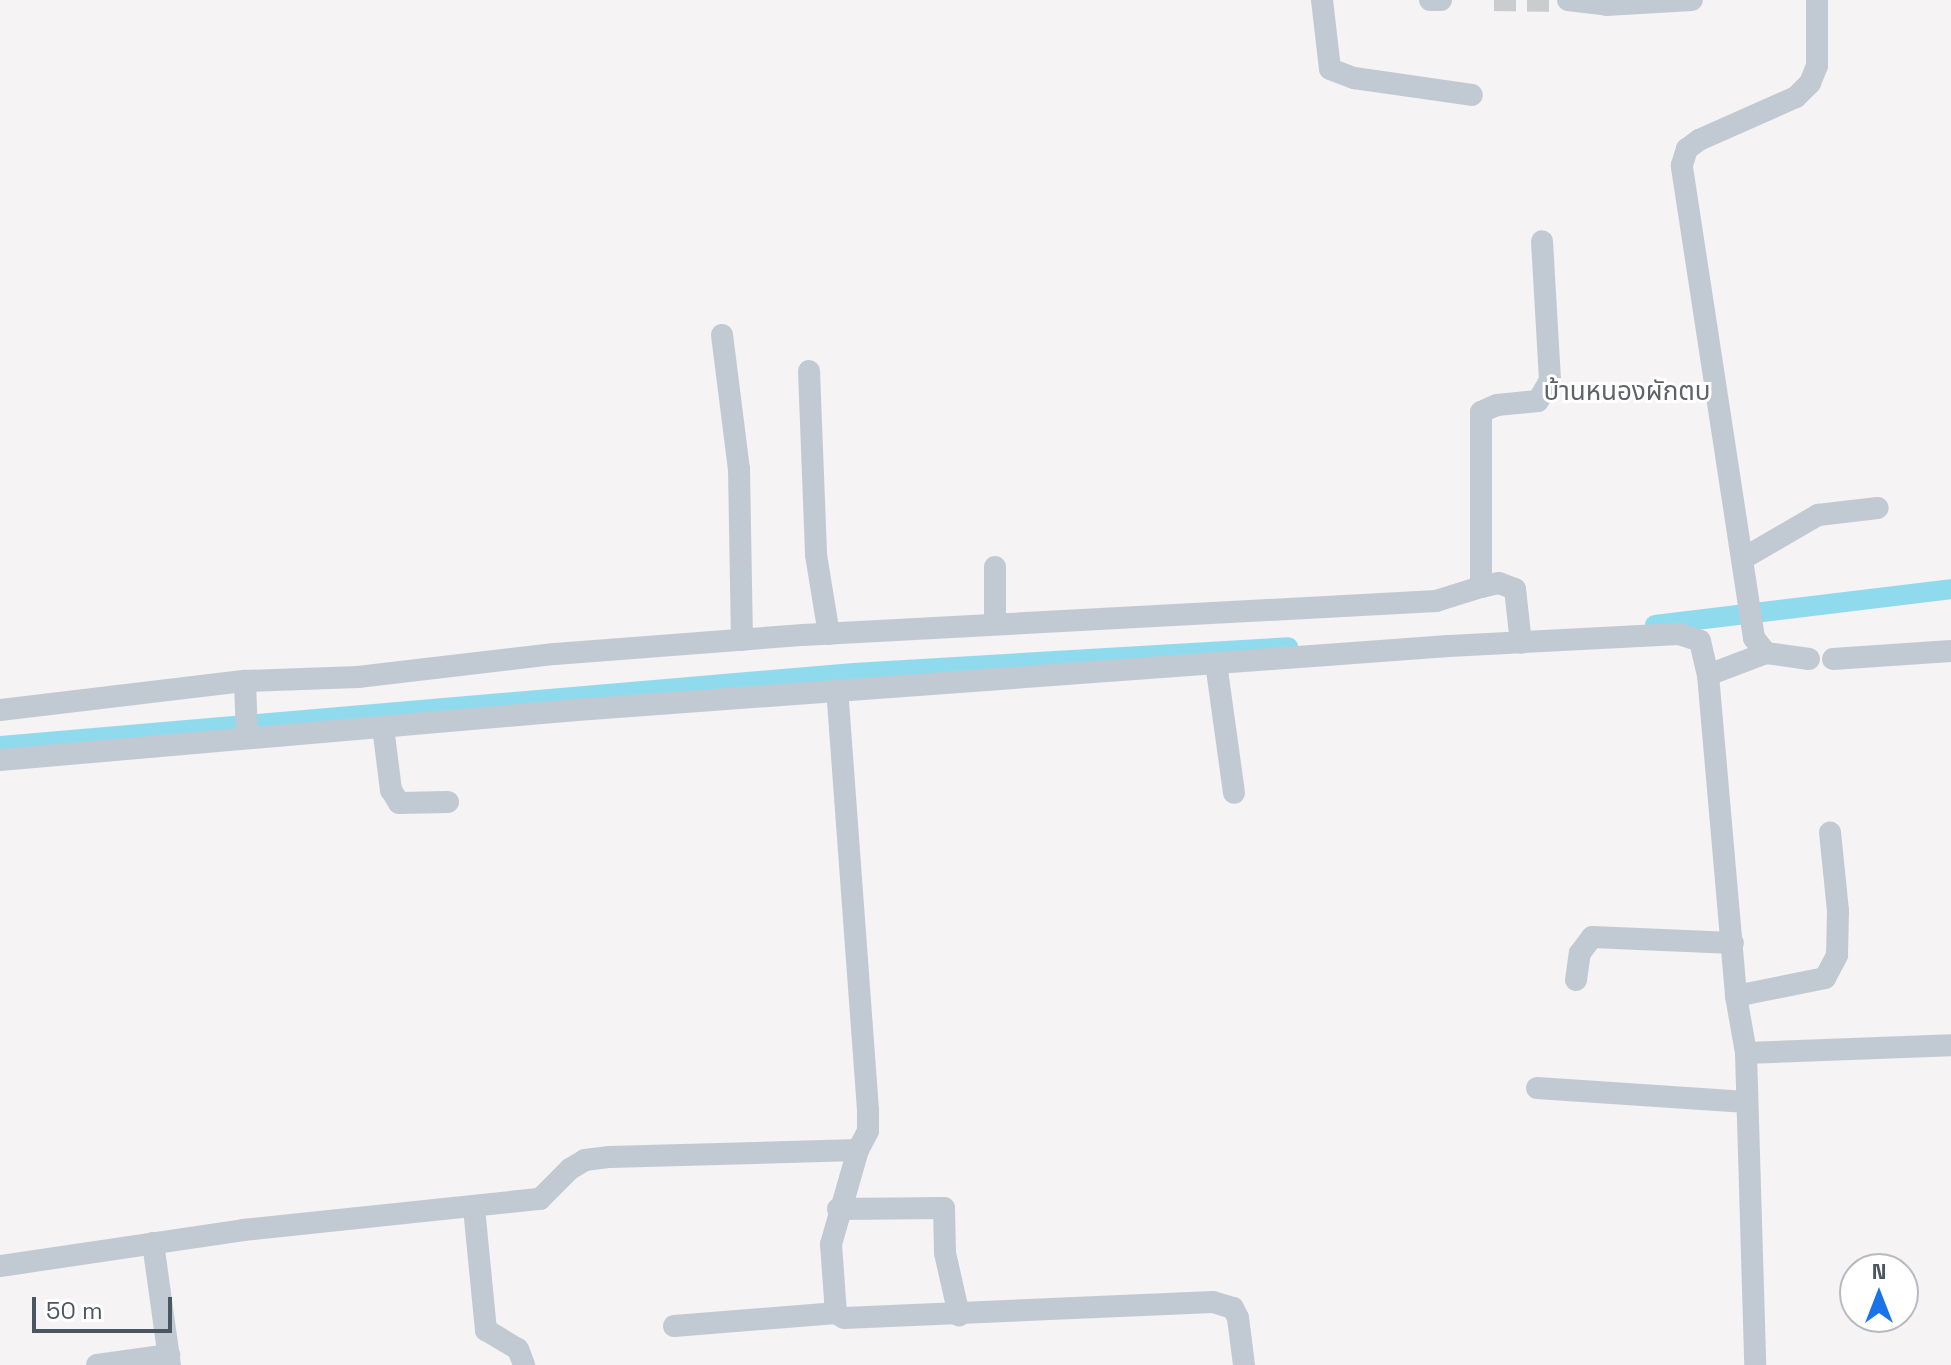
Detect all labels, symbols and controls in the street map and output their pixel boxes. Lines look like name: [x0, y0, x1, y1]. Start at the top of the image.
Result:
district label: บ้านหนองผักตบ: [1544, 376, 1710, 408]
north arrow: [1839, 1253, 1919, 1333]
text: N: [1872, 1257, 1886, 1285]
scale bar: [36, 1281, 176, 1331]
text: 50 m: [46, 1295, 103, 1326]

